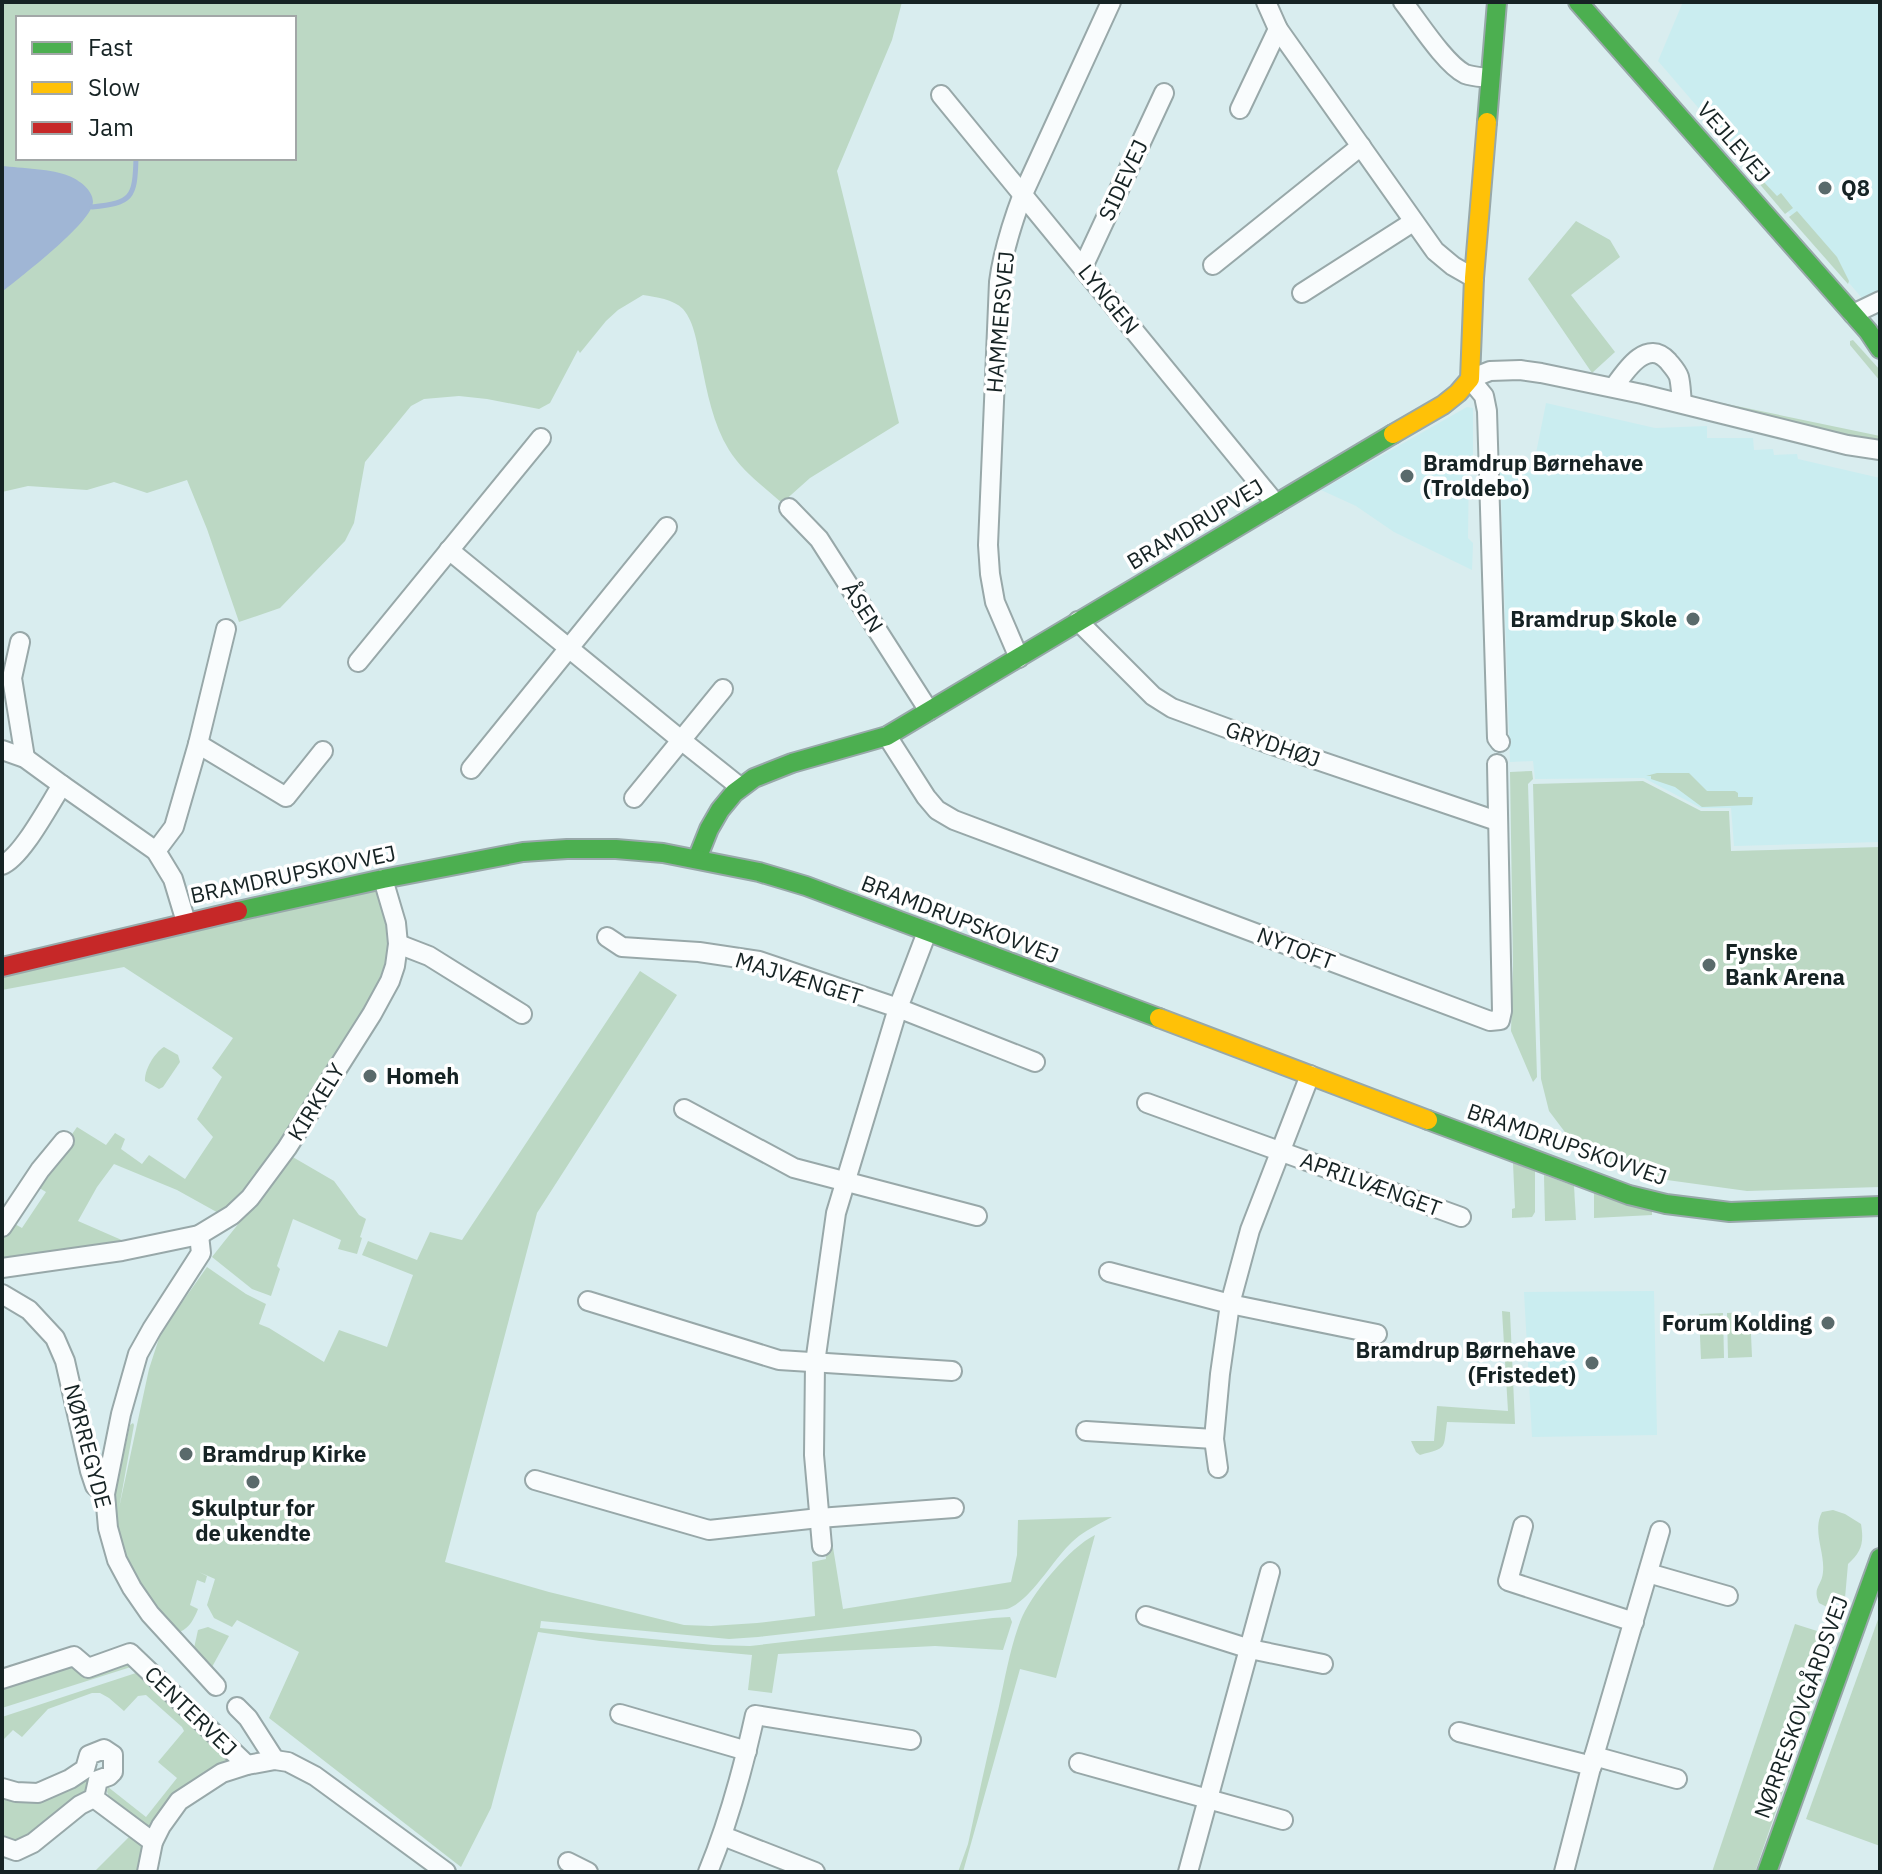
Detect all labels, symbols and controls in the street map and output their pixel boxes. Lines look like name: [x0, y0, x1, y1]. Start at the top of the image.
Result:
legend: [16, 16, 296, 160]
text: Fast: [88, 31, 133, 63]
text: Slow: [88, 71, 140, 103]
street label: VEJLEVEJ: [1691, 95, 1777, 188]
text: Jam: [88, 111, 134, 143]
street label: SIDEVEJ: [1091, 135, 1154, 225]
place label: Q8: [1841, 173, 1870, 202]
marker: Q8: [1816, 179, 1834, 197]
street label: HAMMERSVEJ: [979, 250, 1020, 394]
street label: LYNGEN: [1072, 258, 1146, 340]
place label: Bramdrup Børnehave (Troldebo): [1423, 448, 1643, 502]
marker: Bramdrup Børnehave (Troldebo): [1398, 467, 1416, 485]
street label: BRAMDRUPVEJ: [1121, 471, 1268, 576]
street label: ÅSEN: [836, 576, 891, 638]
place label: Bramdrup Skole: [1510, 604, 1677, 633]
marker: Bramdrup Skole: [1684, 610, 1702, 628]
street label: GRYDHØJ: [1222, 714, 1324, 773]
street label: BRAMDRUPSKOVVEJ: [187, 838, 398, 909]
street label: BRAMDRUPSKOVVEJ: [857, 867, 1063, 970]
street label: NYTOFT: [1253, 919, 1340, 976]
place label: Fynske Bank Arena: [1725, 937, 1845, 991]
street label: MAJVÆNGET: [732, 944, 867, 1011]
marker: Fynske Bank Arena: [1700, 956, 1718, 974]
street label: KIRKELY: [280, 1058, 351, 1146]
place label: Homeh: [386, 1061, 459, 1090]
marker: Homeh: [361, 1067, 379, 1085]
street label: BRAMDRUPSKOVVEJ: [1463, 1096, 1671, 1191]
street label: APRILVÆNGET: [1297, 1145, 1446, 1223]
place label: Forum Kolding: [1662, 1308, 1813, 1337]
marker: Forum Kolding: [1819, 1314, 1837, 1332]
place label: Bramdrup Børnehave (Fristedet): [1356, 1335, 1576, 1389]
marker: Bramdrup Børnehave (Fristedet): [1583, 1354, 1601, 1372]
street label: NØRREGYDE: [58, 1381, 119, 1511]
place label: Bramdrup Kirke: [202, 1439, 366, 1468]
marker: Bramdrup Kirke: [177, 1445, 195, 1463]
marker: Skulptur for de ukendte: [244, 1473, 262, 1491]
place label: Skulptur for de ukendte: [191, 1493, 315, 1547]
street label: NØRRESKOVGÅRDSVEJ: [1747, 1592, 1854, 1822]
street label: CENTERVEJ: [139, 1659, 244, 1762]

